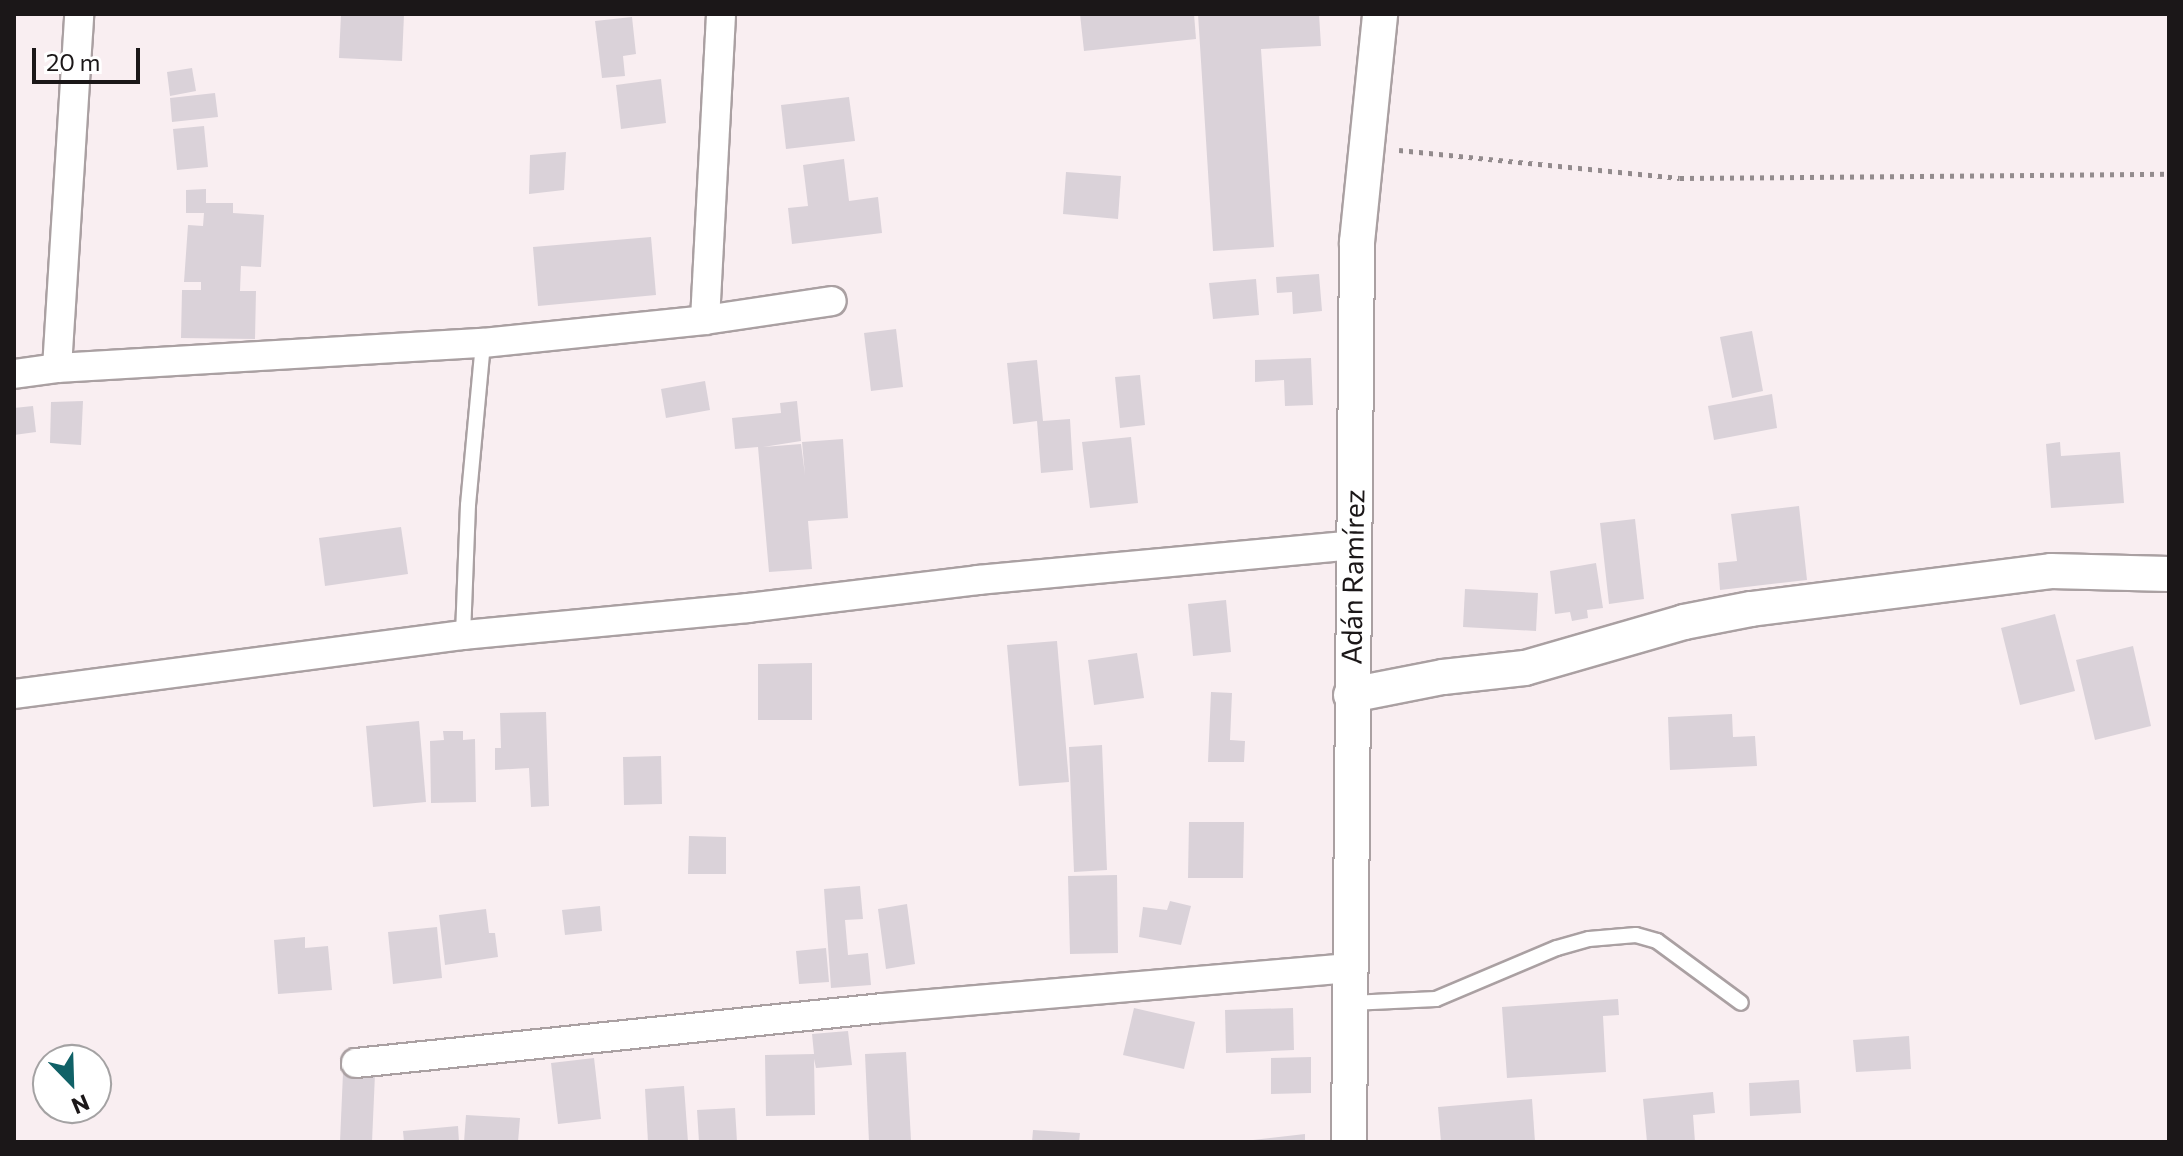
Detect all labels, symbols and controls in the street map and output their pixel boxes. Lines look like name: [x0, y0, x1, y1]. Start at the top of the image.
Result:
scale bar: [36, 32, 144, 82]
text: 20 m: [46, 47, 100, 76]
street label: Adán Ramírez: [1334, 489, 1370, 665]
north arrow: [32, 1044, 112, 1124]
text: N: [68, 1089, 94, 1120]

